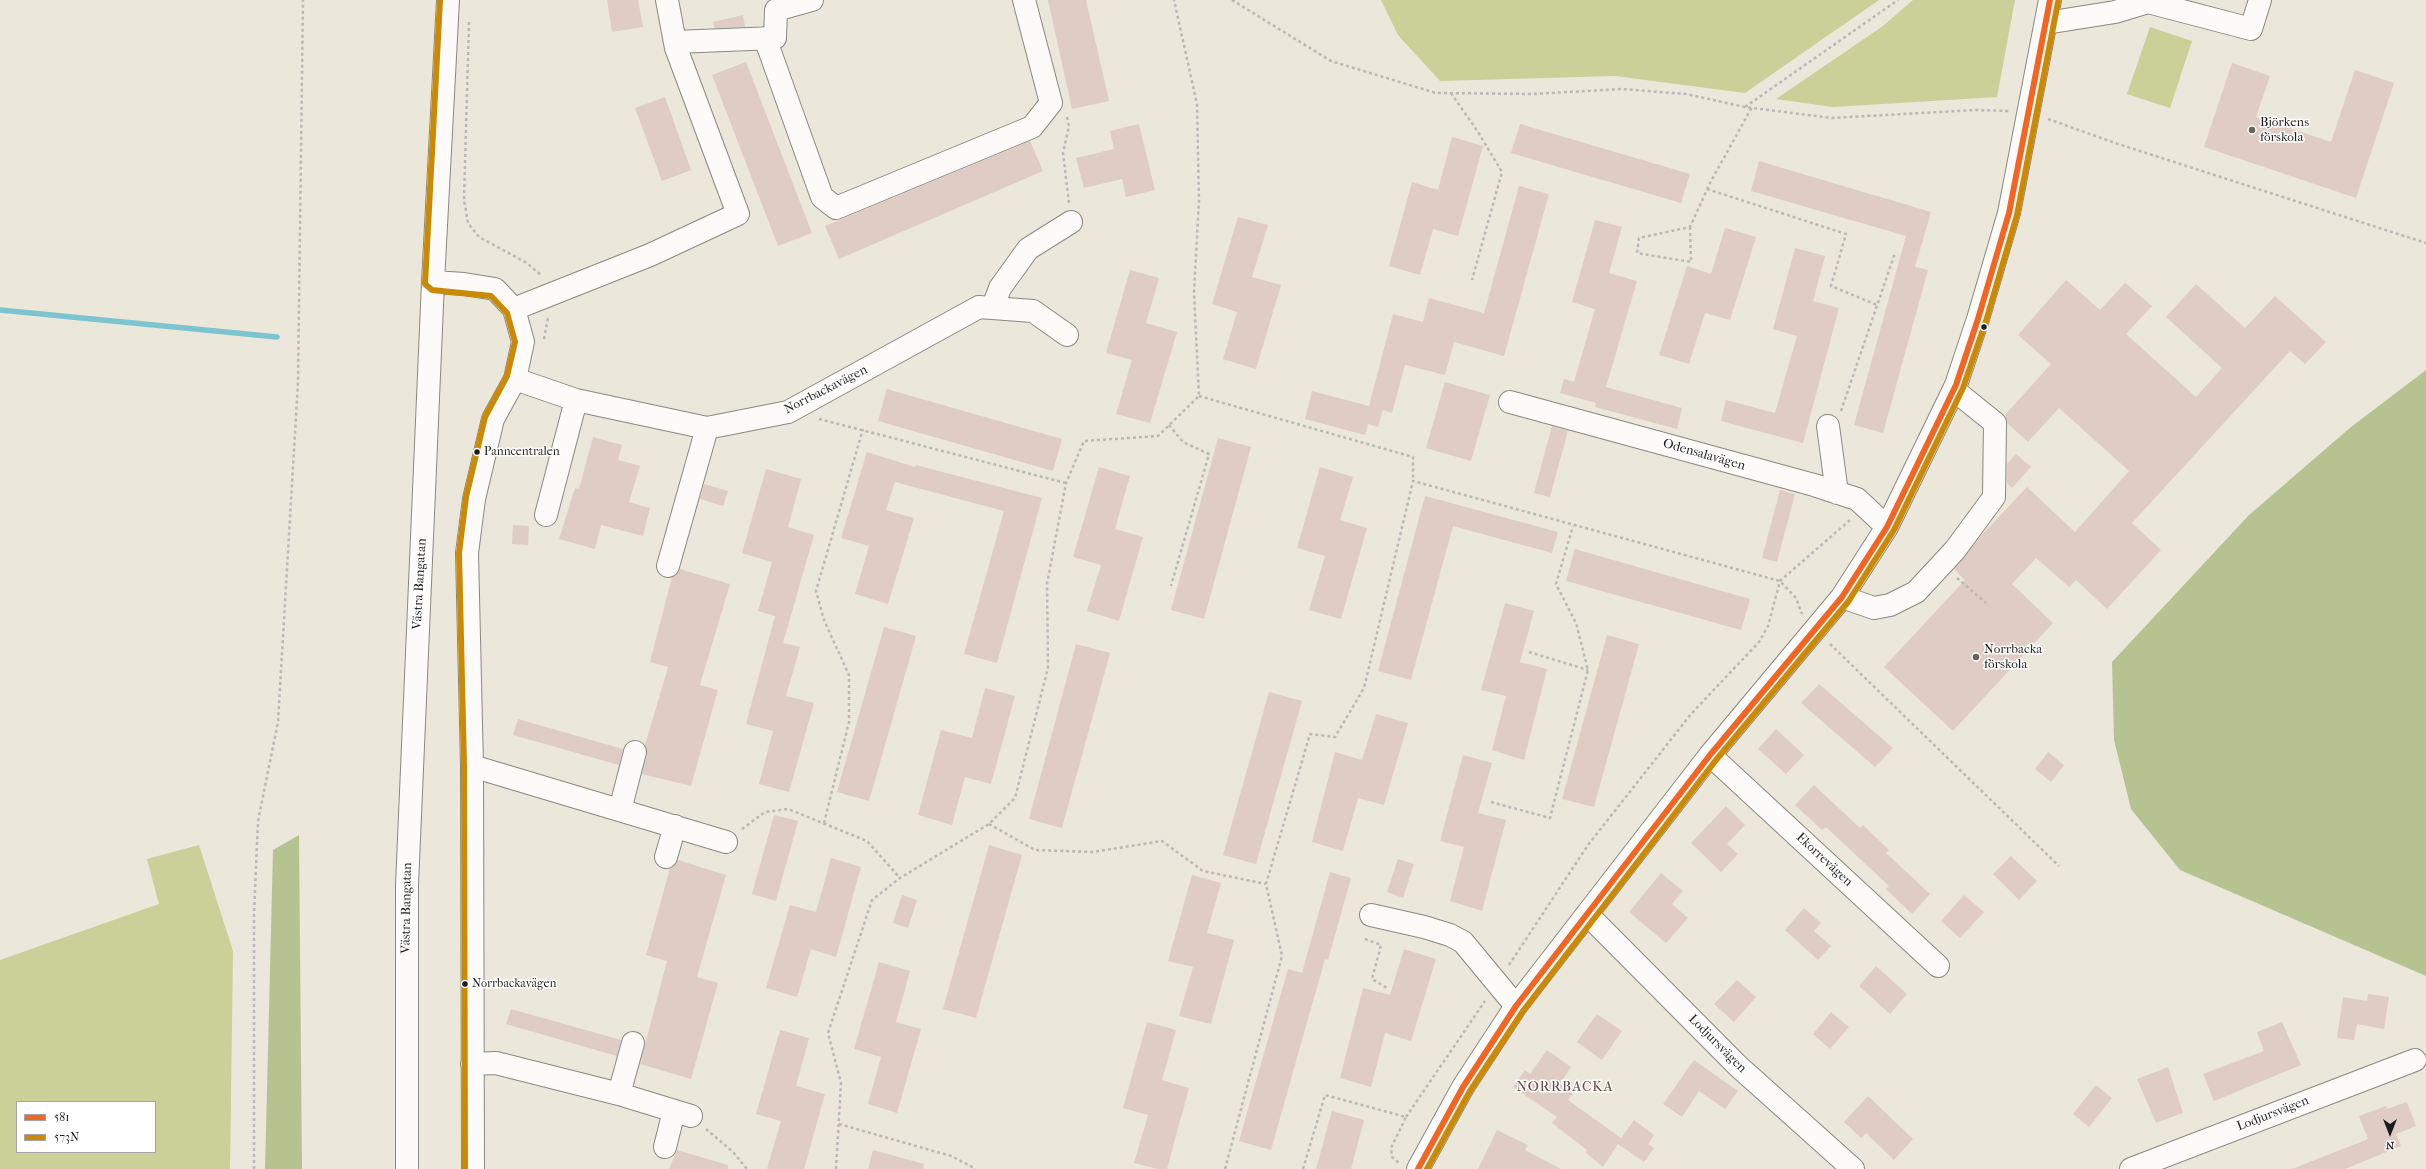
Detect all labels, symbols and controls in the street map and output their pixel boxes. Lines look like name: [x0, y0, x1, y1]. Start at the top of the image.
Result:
place label: Björkens förskola: [2260, 115, 2309, 146]
marker: Björkens förskola: [2247, 125, 2257, 135]
unlabelled marker: [1979, 322, 1989, 332]
street label: Norrbackavägen: [782, 362, 870, 418]
street label: Odensalavägen: [1661, 436, 1747, 474]
place label: Panncentralen: [484, 445, 560, 459]
marker: Panncentralen: [472, 447, 482, 457]
street label: Västra Bangatan: [410, 538, 430, 630]
place label: Norrbacka förskola: [1984, 642, 2042, 673]
marker: Norrbacka förskola: [1971, 652, 1981, 662]
street label: Ekorrevägen: [1793, 830, 1855, 890]
street label: Västra Bangatan: [398, 862, 416, 954]
place label: Norrbackavägen: [472, 977, 556, 991]
marker: Norrbackavägen: [460, 979, 470, 989]
street label: Lodjursvägen: [1685, 1012, 1749, 1076]
district label: NORRBACKA: [1516, 1080, 1614, 1096]
street label: Lodjursvägen: [2235, 1093, 2311, 1135]
legend: [16, 1101, 156, 1153]
text: 581: [54, 1110, 70, 1124]
north arrow: [2370, 1113, 2410, 1153]
text: 573N: [54, 1130, 79, 1144]
text: N: [2386, 1139, 2394, 1152]

